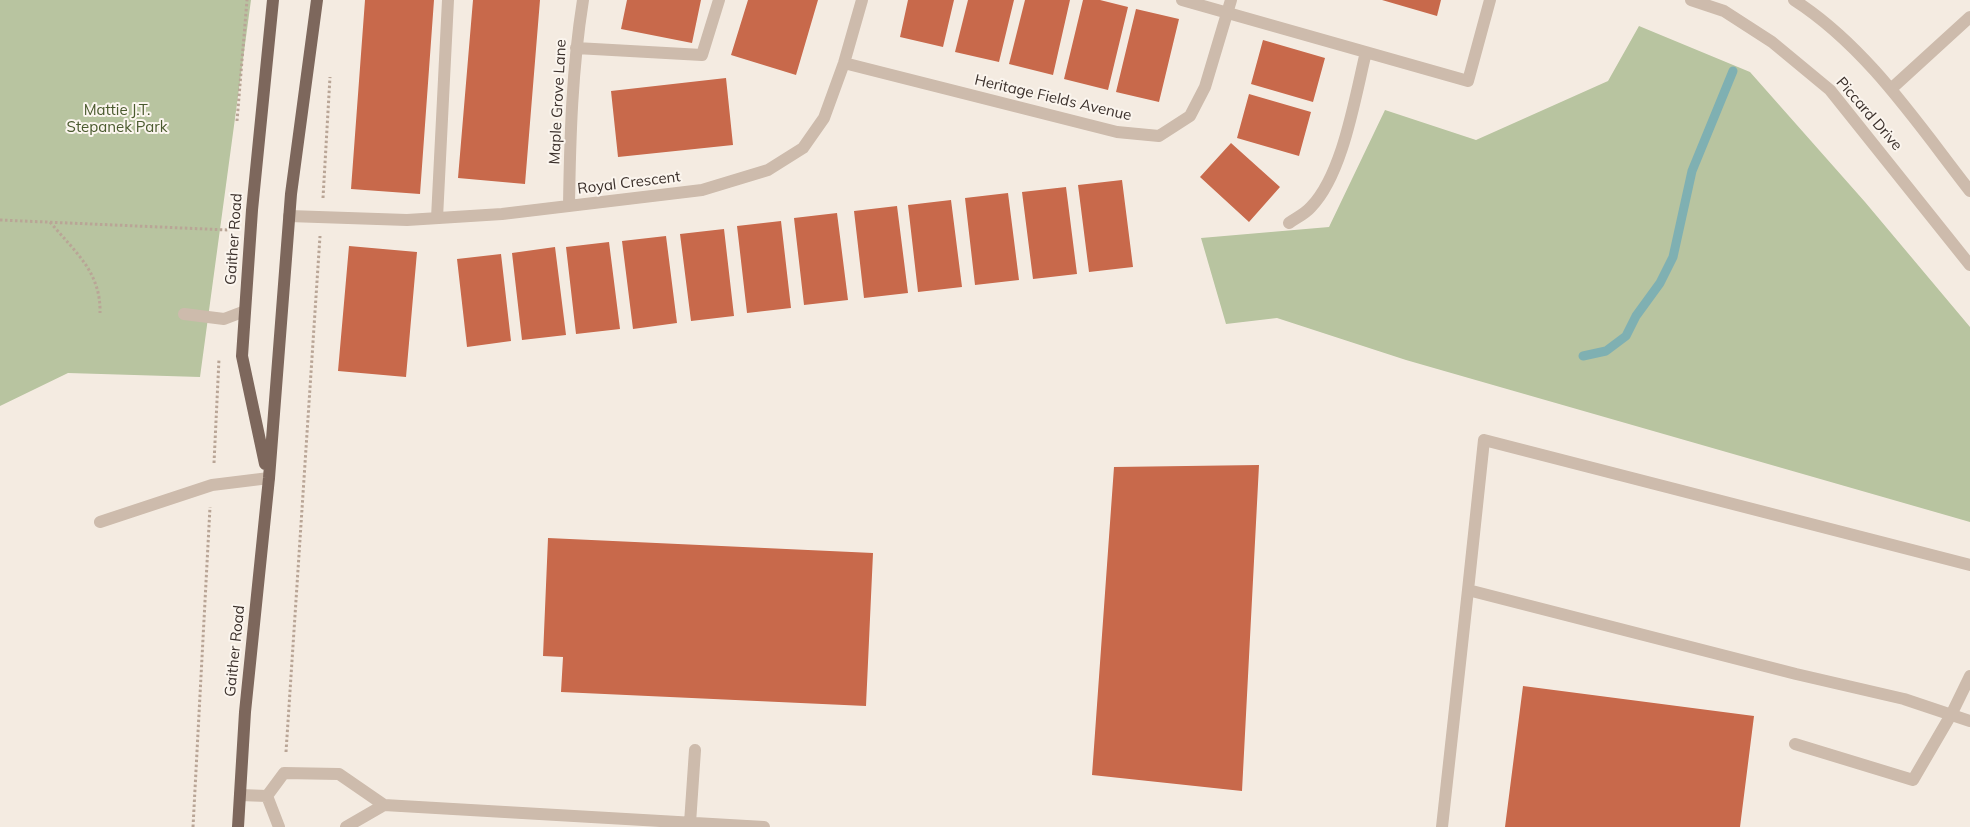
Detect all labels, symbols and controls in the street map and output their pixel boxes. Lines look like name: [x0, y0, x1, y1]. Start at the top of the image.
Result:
street label: Maple Grove Lane: [546, 39, 570, 165]
street label: Heritage Fields Avenue: [973, 71, 1133, 125]
street label: Piccard Drive: [1832, 74, 1906, 154]
park label: Mattie J.T. Stepanek Park: [67, 101, 167, 136]
street label: Royal Crescent: [576, 168, 682, 198]
street label: Gaither Road: [222, 193, 246, 285]
street label: Gaither Road: [221, 604, 249, 698]

